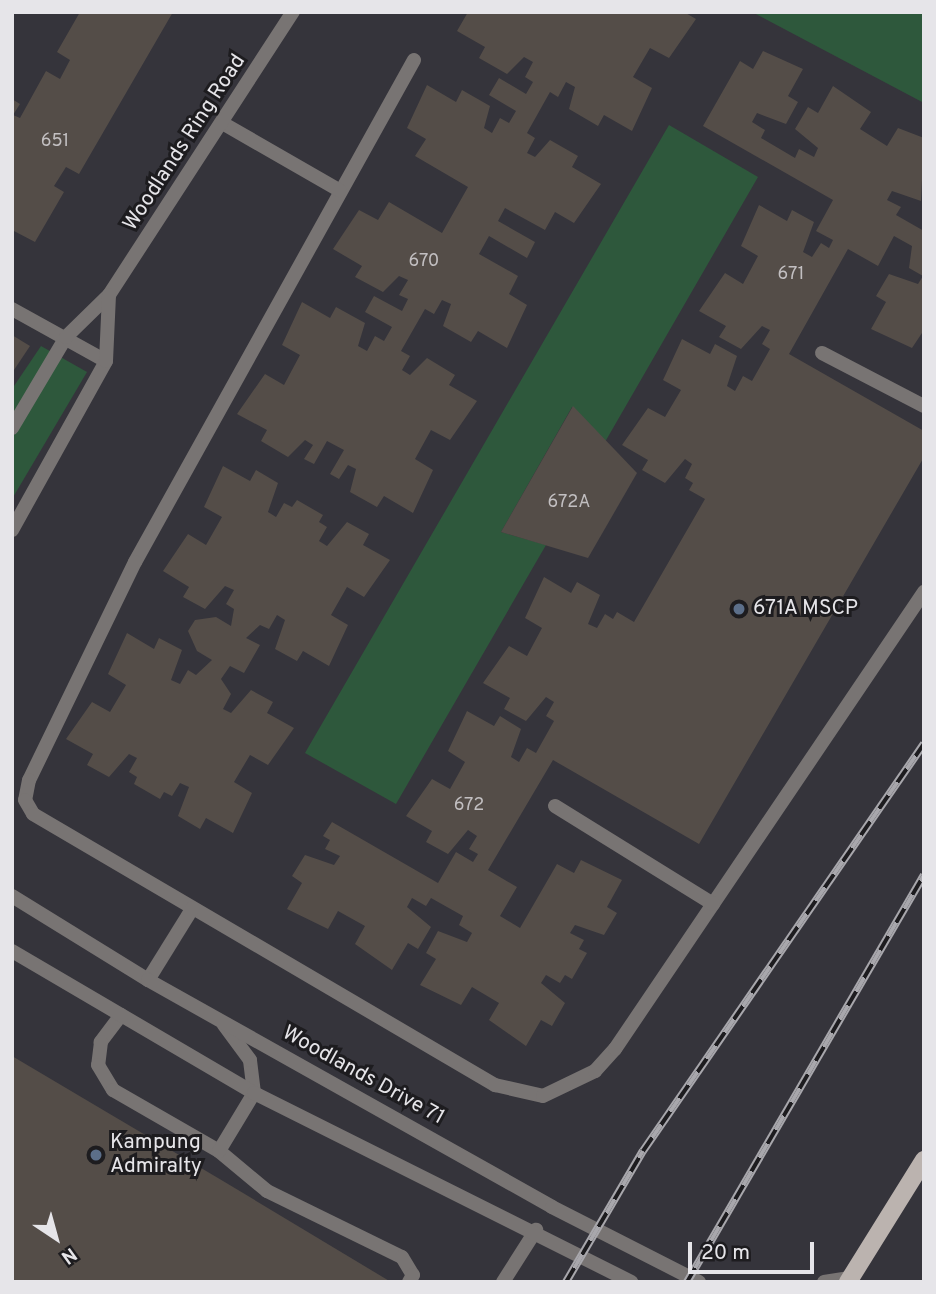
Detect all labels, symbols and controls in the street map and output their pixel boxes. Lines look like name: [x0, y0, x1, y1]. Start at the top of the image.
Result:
street label: Woodlands Ring Road: [118, 50, 252, 236]
house number: 651: [41, 131, 69, 153]
house number: 670: [409, 251, 439, 273]
house number: 671: [778, 264, 804, 286]
house number: 672A: [548, 492, 590, 514]
place label: 671A MSCP: [753, 596, 859, 622]
marker: 671A MSCP: [731, 601, 747, 617]
house number: 672: [454, 795, 484, 817]
street label: Woodlands Drive 71: [277, 1021, 449, 1131]
place label: Kampung Admiralty: [110, 1130, 202, 1180]
marker: Kampung Admiralty: [88, 1147, 104, 1163]
north arrow: [21, 1203, 91, 1273]
scale bar: [691, 1228, 817, 1272]
text: 20 m: [701, 1240, 750, 1267]
text: N: [56, 1241, 81, 1269]

